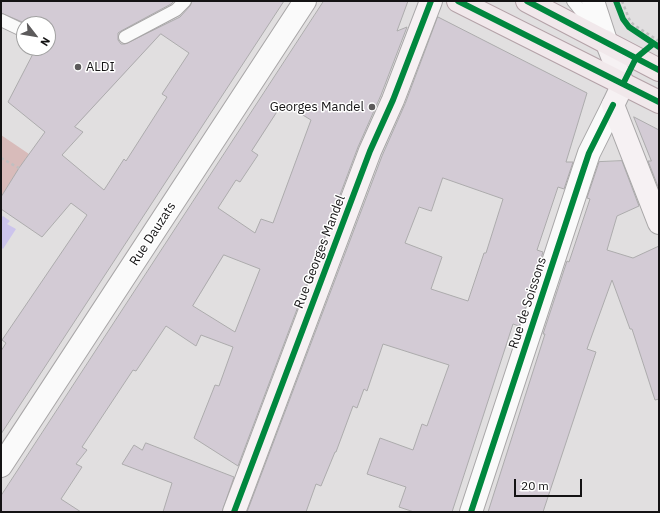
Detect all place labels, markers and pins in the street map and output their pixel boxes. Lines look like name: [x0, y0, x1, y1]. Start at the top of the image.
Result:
place label: ALDI: [86, 59, 115, 75]
marker: ALDI: [73, 62, 83, 72]
place label: Georges Mandel: [270, 99, 364, 115]
marker: Georges Mandel: [367, 102, 377, 112]

